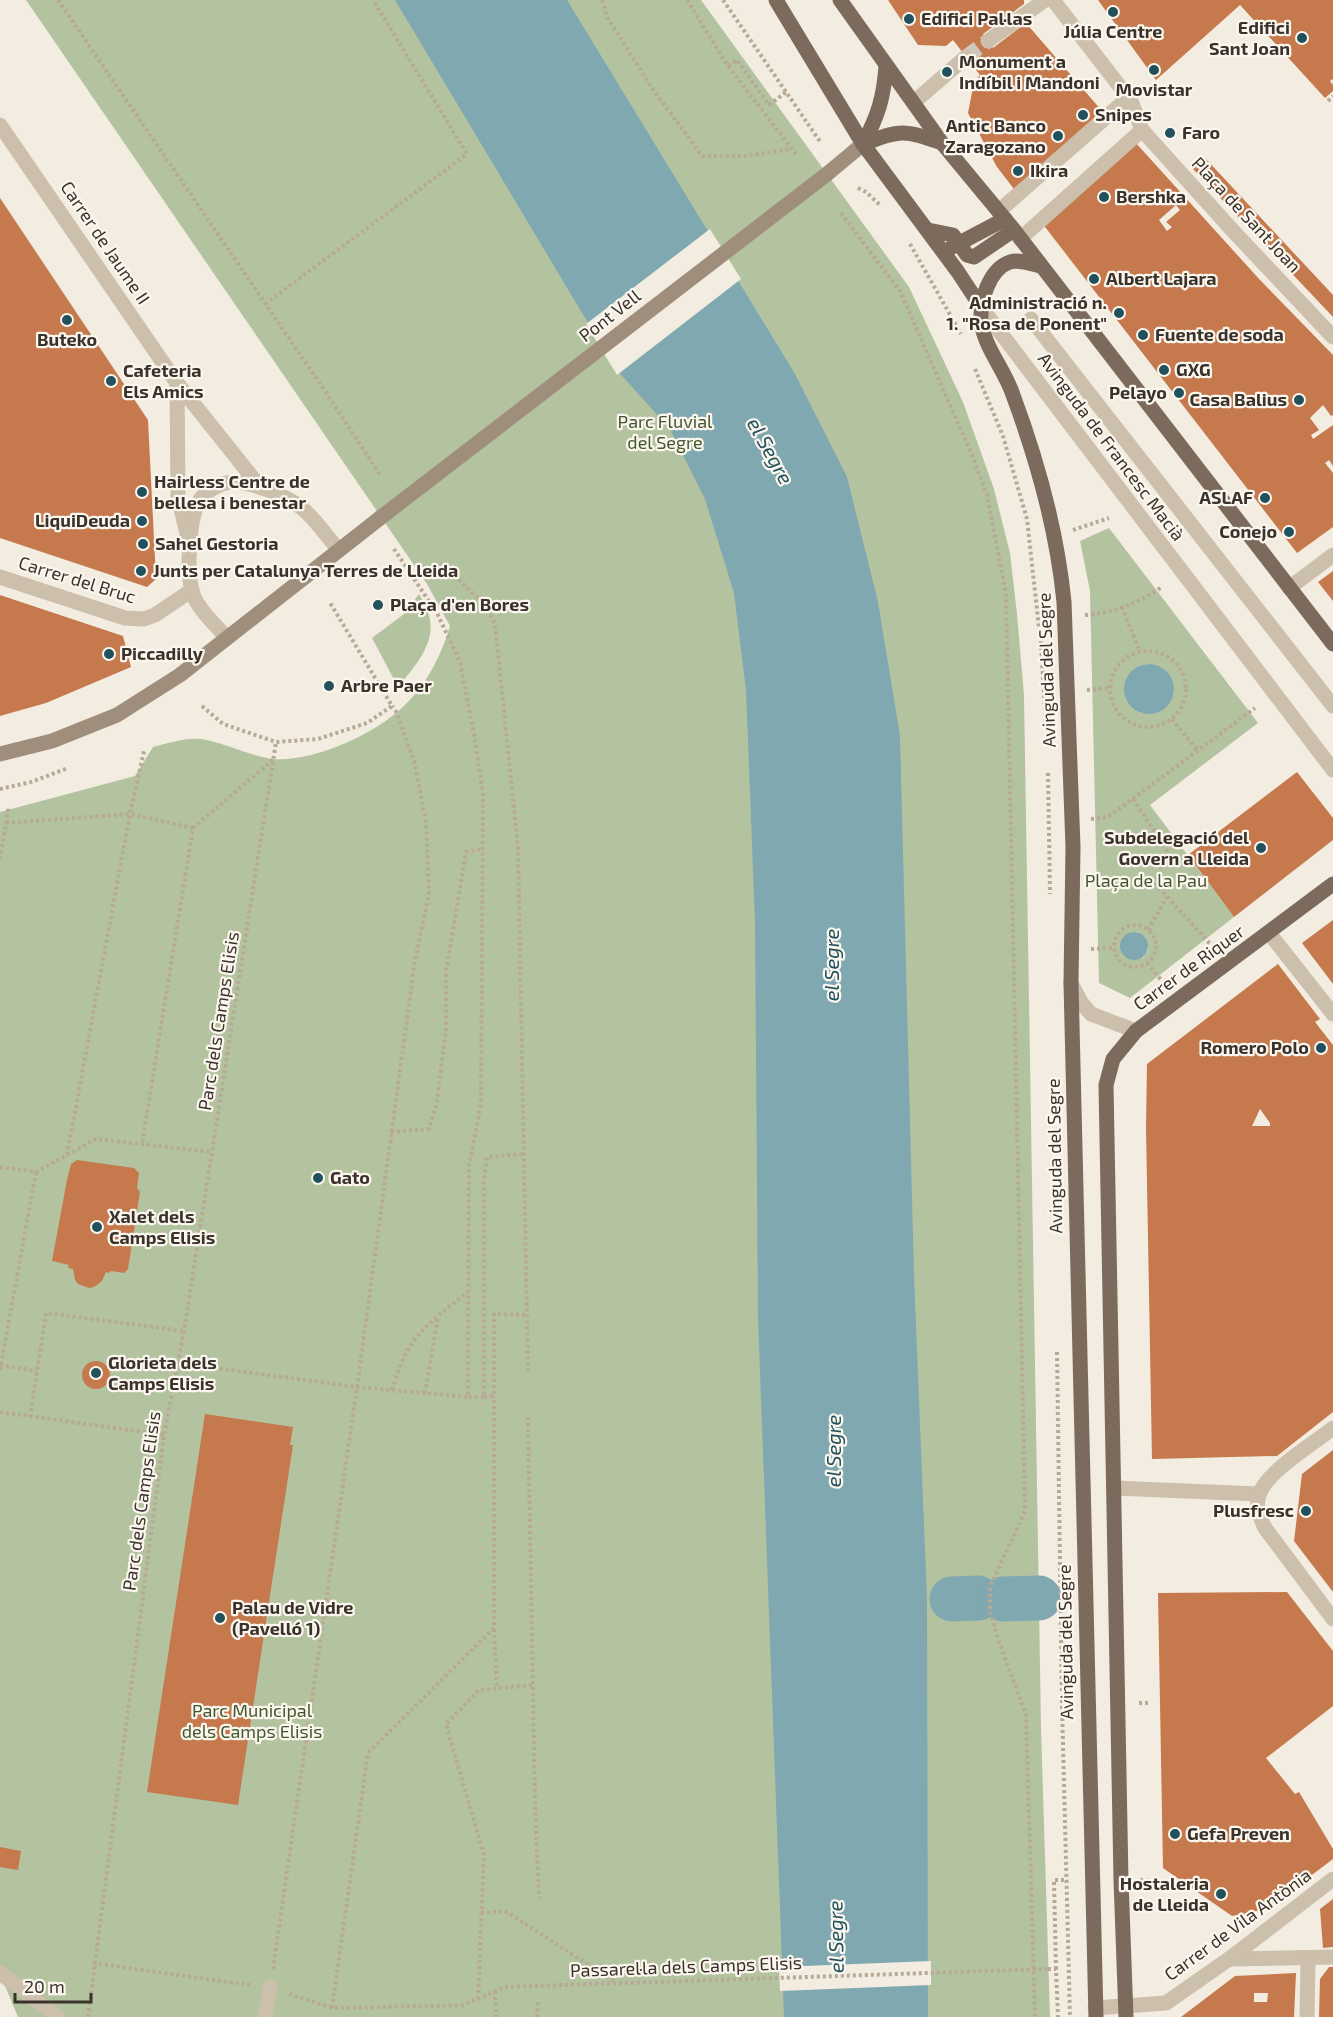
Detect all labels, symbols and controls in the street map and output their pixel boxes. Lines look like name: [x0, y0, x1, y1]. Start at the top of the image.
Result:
marker: Júlia Centre: [1106, 5, 1120, 19]
place label: Edifici Pal·las: [921, 7, 1032, 29]
marker: Edifici Pal·las: [902, 12, 916, 26]
place label: Edifici Sant Joan: [1209, 16, 1290, 59]
place label: Júlia Centre: [1063, 20, 1163, 42]
marker: Edifici Sant Joan: [1295, 31, 1309, 45]
place label: Monument a Indíbil i Mandoni: [959, 50, 1100, 93]
marker: Movistar: [1147, 63, 1161, 77]
marker: Monument a Indíbil i Mandoni: [940, 65, 954, 79]
place label: Movistar: [1116, 78, 1193, 100]
place label: Snipes: [1095, 103, 1152, 125]
marker: Snipes: [1076, 108, 1090, 122]
place label: Antic Banco Zaragozano: [945, 114, 1046, 157]
place label: Faro: [1182, 121, 1220, 143]
marker: Faro: [1163, 126, 1177, 140]
marker: Antic Banco Zaragozano: [1051, 129, 1065, 143]
street label: Plaça de Sant Joan: [1187, 152, 1306, 277]
place label: Ikira: [1030, 159, 1068, 181]
marker: Ikira: [1011, 164, 1025, 178]
street label: Carrer de Jaume II: [57, 177, 155, 308]
place label: Bershka: [1116, 185, 1186, 207]
marker: Bershka: [1097, 190, 1111, 204]
place label: Albert Lajara: [1106, 267, 1217, 289]
marker: Albert Lajara: [1087, 272, 1101, 286]
street label: Pont Vell: [574, 284, 645, 346]
place label: Administració n. 1. "Rosa de Ponent": [946, 291, 1107, 334]
marker: Administració n. 1. "Rosa de Ponent": [1112, 306, 1126, 320]
marker: Buteko: [60, 313, 74, 327]
place label: Fuente de soda: [1155, 323, 1284, 345]
place label: Buteko: [37, 328, 97, 350]
marker: Fuente de soda: [1136, 328, 1150, 342]
street label: Avinguda de Francesc Macià: [1034, 348, 1190, 545]
place label: GXG: [1176, 358, 1211, 380]
place label: Cafeteria Els Amics: [123, 359, 204, 402]
marker: GXG: [1157, 363, 1171, 377]
marker: Cafeteria Els Amics: [104, 374, 118, 388]
place label: Pelayo: [1109, 381, 1167, 403]
marker: Pelayo: [1172, 386, 1186, 400]
place label: Casa Balius: [1190, 388, 1287, 410]
marker: Casa Balius: [1292, 393, 1306, 407]
park label: Parc Fluvial del Segre: [618, 410, 713, 453]
water label: el Segre: [743, 413, 799, 488]
place label: Hairless Centre de bellesa i benestar: [154, 470, 310, 513]
marker: Hairless Centre de bellesa i benestar: [135, 485, 149, 499]
place label: ASLAF: [1199, 486, 1253, 508]
marker: ASLAF: [1258, 491, 1272, 505]
place label: LiquiDeuda: [35, 509, 130, 531]
marker: LiquiDeuda: [135, 514, 149, 528]
place label: Conejo: [1219, 520, 1277, 542]
marker: Conejo: [1282, 525, 1296, 539]
place label: Sahel Gestoria: [155, 532, 278, 554]
marker: Sahel Gestoria: [136, 537, 150, 551]
street label: Carrer del Bruc: [16, 551, 139, 607]
place label: Junts per Catalunya Terres de Lleida: [153, 559, 458, 581]
marker: Junts per Catalunya Terres de Lleida: [134, 564, 148, 578]
street label: Avinguda del Segre: [1032, 592, 1060, 748]
place label: Plaça d'en Bores: [390, 593, 529, 616]
marker: Plaça d'en Bores: [371, 598, 385, 612]
place label: Piccadilly: [121, 642, 204, 664]
marker: Piccadilly: [102, 647, 116, 661]
place label: Arbre Paer: [341, 674, 432, 696]
marker: Arbre Paer: [322, 679, 336, 693]
place label: Subdelegació del Govern a Lleida: [1104, 826, 1249, 869]
marker: Subdelegació del Govern a Lleida: [1254, 841, 1268, 855]
park label: Plaça de la Pau: [1085, 869, 1207, 892]
street label: Carrer de Riquer: [1129, 920, 1248, 1015]
water label: el Segre: [819, 928, 843, 1001]
street label: Parc dels Camps Elisis: [193, 930, 243, 1112]
place label: Romero Polo: [1201, 1036, 1309, 1058]
marker: Romero Polo: [1314, 1041, 1328, 1055]
street label: Avinguda del Segre: [1042, 1078, 1066, 1234]
place label: Gato: [330, 1166, 370, 1188]
marker: Gato: [311, 1171, 325, 1185]
place label: Xalet dels Camps Elisis: [109, 1205, 215, 1248]
marker: Xalet dels Camps Elisis: [90, 1220, 104, 1234]
place label: Glorieta dels Camps Elisis: [108, 1351, 217, 1394]
marker: Glorieta dels Camps Elisis: [89, 1366, 103, 1380]
street label: Parc dels Camps Elisis: [118, 1410, 164, 1592]
water label: el Segre: [821, 1414, 845, 1487]
place label: Plusfresc: [1213, 1499, 1294, 1521]
marker: Plusfresc: [1299, 1504, 1313, 1518]
street label: Avinguda del Segre: [1053, 1564, 1077, 1720]
place label: Palau de Vidre (Pavelló 1): [232, 1596, 353, 1639]
marker: Palau de Vidre (Pavelló 1): [213, 1611, 227, 1625]
park label: Parc Municipal dels Camps Elisis: [182, 1699, 322, 1742]
place label: Gefa Preven: [1187, 1822, 1290, 1844]
marker: Gefa Preven: [1168, 1827, 1182, 1841]
street label: Carrer de Vila Antònia: [1160, 1864, 1315, 1985]
place label: Hostaleria de Lleida: [1120, 1872, 1209, 1915]
marker: Hostaleria de Lleida: [1214, 1887, 1228, 1901]
water label: el Segre: [822, 1900, 848, 1973]
street label: Passarel·la dels Camps Elisis: [570, 1951, 802, 1981]
scale bar: [15, 1966, 92, 2004]
text: 20 m: [24, 1975, 65, 1997]

